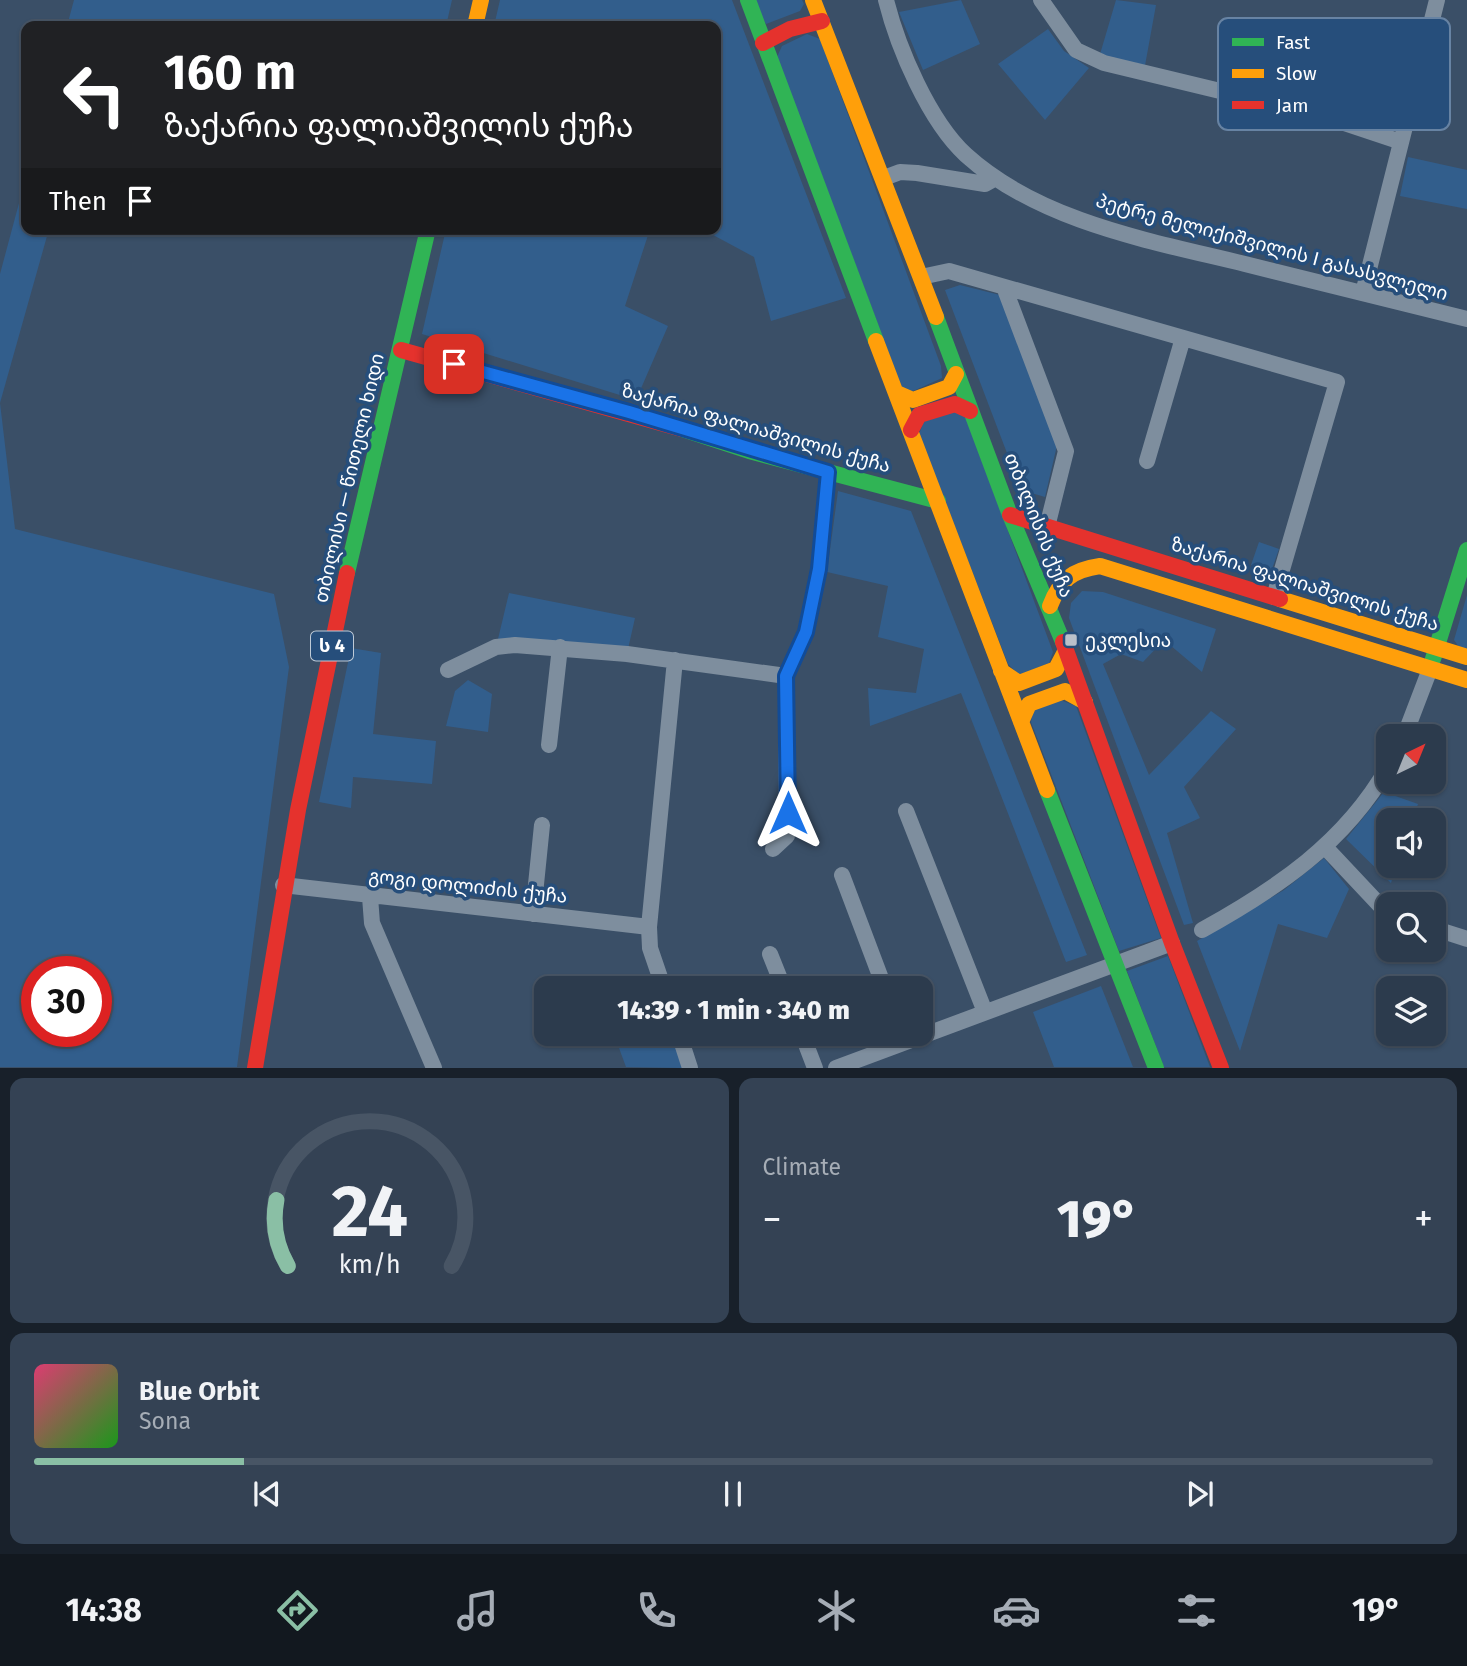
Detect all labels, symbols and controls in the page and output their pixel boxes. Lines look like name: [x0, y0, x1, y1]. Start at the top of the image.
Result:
legend: [1218, 18, 1450, 130]
text: Fast: [1276, 31, 1310, 54]
text: 160 m: [164, 43, 296, 102]
icon: left: [49, 49, 140, 140]
text: Slow: [1276, 62, 1317, 85]
text: Jam: [1276, 94, 1308, 117]
text: ზაქარია ფალიაშვილის ქუჩა: [164, 107, 634, 145]
icon: arrive: [121, 182, 159, 220]
text: Then: [49, 186, 107, 217]
street label: პეტრე მელიქიშვილის I გასასვლელი: [1093, 189, 1451, 306]
pin: [424, 334, 484, 394]
icon: arrive: [435, 345, 473, 383]
street label: თბილისი — წითელი ხიდი: [309, 351, 390, 605]
street label: ზაქარია ფალიაშვილის ქუჩა: [619, 379, 893, 478]
street label: თბილისის ქუჩა: [999, 449, 1079, 601]
street label: ზაქარია ფალიაშვილის ქუჩა: [1168, 532, 1442, 637]
place label: ეკლესია: [1085, 629, 1171, 653]
road number: ს 4: [311, 632, 353, 660]
marker: ეკლესია: [1063, 632, 1079, 648]
north arrow: [1376, 724, 1446, 794]
map controls: [1376, 724, 1446, 1046]
position arrow: [751, 776, 825, 850]
button: sound: [1376, 808, 1446, 878]
street label: გოგი დოლიძის ქუჩა: [367, 864, 569, 909]
button: search: [1376, 892, 1446, 962]
speed limit sign: 30: [21, 956, 112, 1047]
button: layers: [1376, 976, 1446, 1046]
text: 14:39 · 1 min · 340 m: [617, 995, 850, 1026]
text: Climate: [763, 1153, 841, 1181]
text: 24: [331, 1169, 408, 1256]
text: 19°: [1057, 1188, 1138, 1251]
text: −: [763, 1196, 782, 1242]
text: +: [1414, 1196, 1433, 1242]
text: km/h: [338, 1250, 400, 1280]
text: Blue Orbit: [139, 1376, 259, 1407]
text: Sona: [139, 1407, 191, 1435]
icon: previous: [248, 1475, 286, 1513]
icon: pause: [714, 1475, 752, 1513]
icon: next: [1181, 1475, 1219, 1513]
icon: directions: [273, 1586, 322, 1635]
icon: music: [453, 1586, 502, 1635]
icon: phone: [632, 1586, 681, 1635]
icon: climate: [812, 1586, 861, 1635]
icon: car: [992, 1586, 1041, 1635]
icon: filters: [1172, 1586, 1221, 1635]
text: 14:38: [65, 1591, 142, 1629]
text: 19°: [1352, 1591, 1401, 1629]

